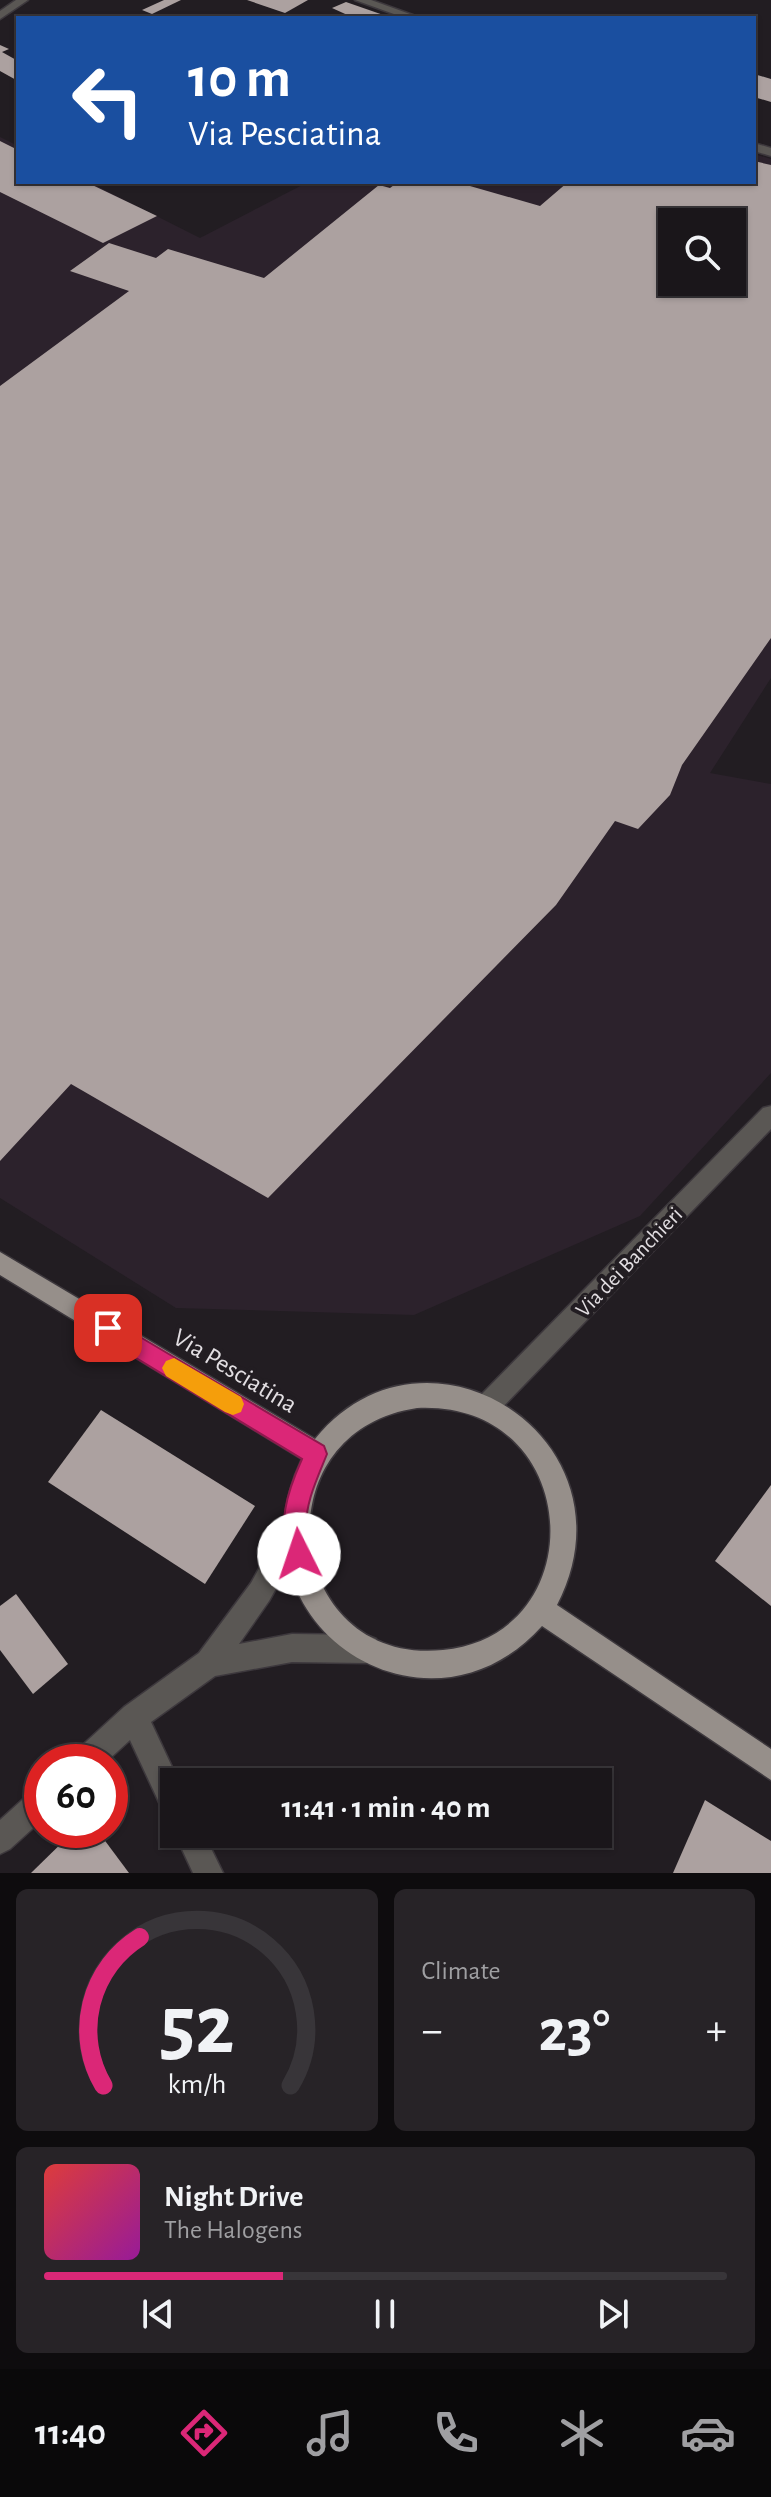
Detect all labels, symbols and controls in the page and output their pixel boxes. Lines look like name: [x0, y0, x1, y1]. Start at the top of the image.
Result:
icon: left: [56, 48, 160, 152]
text: 10 m: [188, 51, 291, 107]
text: Via Pesciatina: [188, 116, 381, 152]
map controls: [658, 208, 746, 296]
button: search: [658, 208, 746, 296]
street label: Via dei Banchieri: [571, 1203, 687, 1321]
pin: [74, 1294, 142, 1362]
icon: arrive: [86, 1306, 130, 1350]
street label: Via Pesciatina: [168, 1324, 302, 1418]
position arrow: [257, 1512, 341, 1596]
speed limit sign: 60: [24, 1744, 128, 1848]
text: 11:41 · 1 min · 40 m: [282, 1793, 490, 1823]
text: Climate: [422, 1958, 500, 1984]
text: 52: [159, 1985, 234, 2069]
text: 23°: [538, 2002, 610, 2062]
text: −: [422, 2009, 443, 2053]
text: +: [706, 2009, 727, 2053]
text: km/h: [167, 2070, 226, 2099]
text: Night Drive: [164, 2182, 303, 2212]
text: The Halogens: [164, 2217, 302, 2243]
icon: previous: [136, 2292, 180, 2336]
icon: pause: [363, 2292, 407, 2336]
icon: next: [591, 2292, 635, 2336]
icon: directions: [176, 2405, 232, 2461]
icon: music: [302, 2405, 358, 2461]
icon: phone: [428, 2405, 484, 2461]
icon: climate: [554, 2405, 610, 2461]
icon: car: [680, 2405, 736, 2461]
text: 11:40: [35, 2415, 106, 2451]

